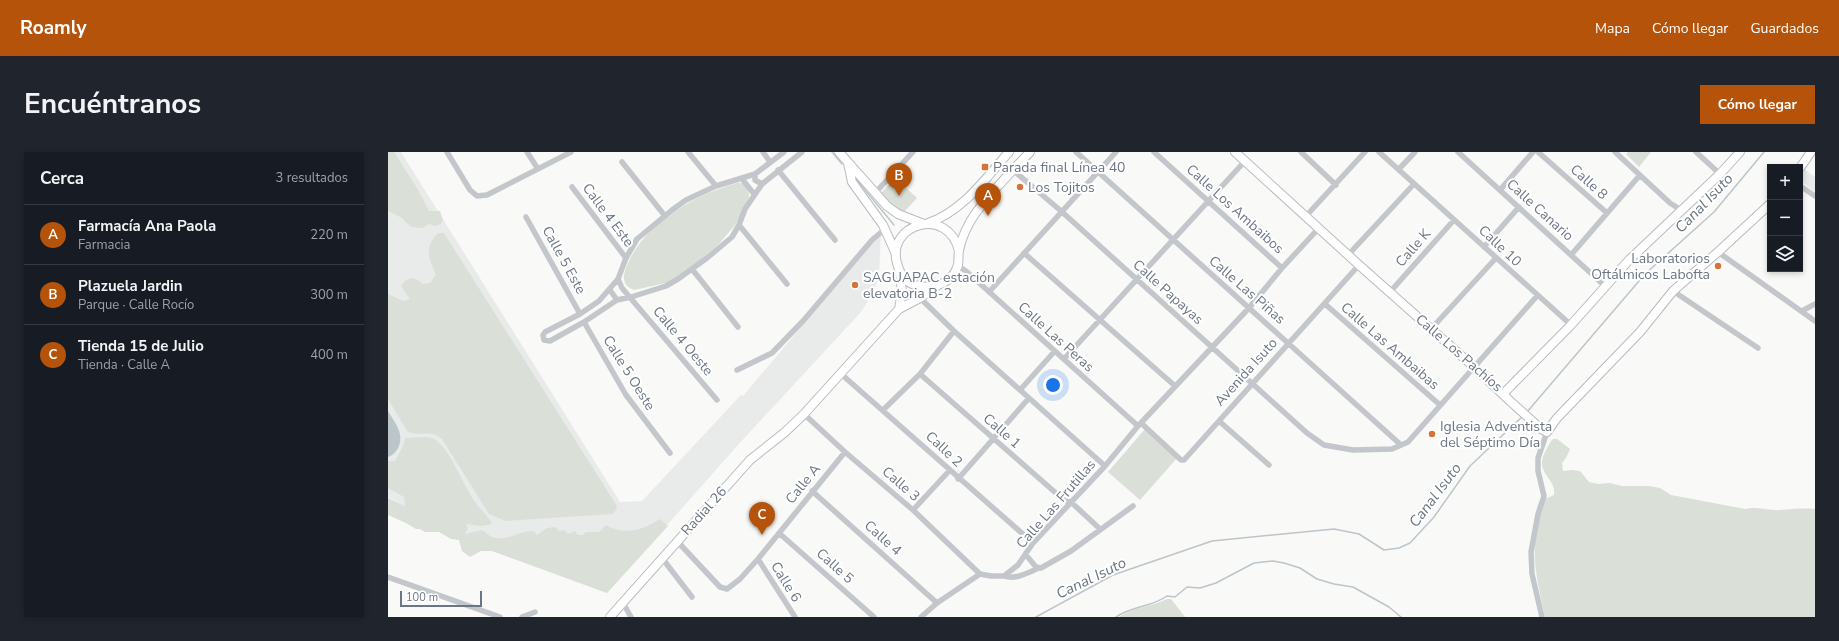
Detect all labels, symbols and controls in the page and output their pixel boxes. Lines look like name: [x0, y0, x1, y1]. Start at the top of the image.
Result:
text: Roamly: [20, 15, 87, 41]
text: Mapa: [1595, 19, 1630, 38]
text: Cómo llegar: [1652, 19, 1728, 38]
text: Guardados: [1750, 19, 1819, 38]
text: Encuéntranos: [24, 85, 201, 123]
button: Cómo llegar: [1700, 85, 1815, 124]
place label: Parada final Línea 40: [993, 158, 1126, 177]
street label: Calle Los Ambaibos: [1182, 160, 1288, 258]
street label: Calle 8: [1566, 160, 1612, 204]
marker: Parada final Línea 40: [980, 162, 990, 172]
pin: B: [886, 163, 912, 196]
map controls: [1767, 164, 1803, 272]
button: +: [1767, 164, 1803, 200]
text: Cerca: [40, 167, 84, 190]
text: 3 resultados: [276, 169, 348, 187]
water label: Canal Isuto: [1671, 169, 1737, 237]
street label: Calle Canario: [1502, 175, 1578, 245]
place label: Los Tojitos: [1028, 178, 1095, 197]
street label: Calle 4 Este: [578, 179, 638, 251]
marker: Los Tojitos: [1015, 182, 1025, 192]
pin: A: [975, 183, 1001, 216]
button: −: [1767, 200, 1803, 236]
text: Farmacía Ana Paola: [78, 216, 216, 236]
street label: Calle 10: [1474, 221, 1526, 271]
street label: Calle 5 Este: [538, 223, 590, 297]
street label: Calle K: [1391, 225, 1435, 271]
text: A: [48, 226, 58, 244]
text: 220 m: [310, 226, 348, 244]
text: Farmacia: [78, 236, 130, 254]
button: layers: [1767, 236, 1803, 272]
place label: Laboratorios Oftálmicos Labofta: [1591, 249, 1710, 284]
street label: Calle Las Piñas: [1205, 252, 1289, 329]
street label: Calle Papayas: [1129, 255, 1207, 329]
marker: Laboratorios Oftálmicos Labofta: [1713, 261, 1723, 271]
place label: SAGUAPAC estación elevatoria B-2: [863, 268, 995, 303]
text: Plazuela Jardin: [78, 276, 183, 296]
marker: SAGUAPAC estación elevatoria B-2: [850, 280, 860, 290]
text: B: [49, 286, 57, 304]
text: 300 m: [310, 286, 348, 304]
text: Parque · Calle Rocío: [78, 296, 194, 314]
street label: Calle Las Peras: [1014, 298, 1098, 376]
street label: Calle Las Ambaibas: [1337, 298, 1443, 394]
street label: Calle 4 Oeste: [648, 302, 718, 380]
street label: Calle Los Pachíos: [1411, 310, 1507, 396]
street label: Calle 5 Oeste: [598, 332, 660, 414]
street label: Avenida Isuto: [1210, 334, 1282, 410]
text: Tienda 15 de Julio: [78, 336, 204, 356]
text: C: [49, 346, 57, 364]
text: 400 m: [310, 346, 348, 364]
text: Tienda · Calle A: [78, 356, 170, 374]
your location: [1043, 375, 1063, 395]
street label: Calle 1: [979, 409, 1025, 453]
place label: Iglesia Adventista del Séptimo Día: [1440, 417, 1552, 452]
street label: Calle 2: [921, 427, 967, 471]
marker: Iglesia Adventista del Séptimo Día: [1427, 429, 1437, 439]
street label: Calle Las Frutillas: [1012, 455, 1100, 553]
water label: Canal Isuto: [1404, 459, 1466, 531]
street label: Calle A: [781, 460, 825, 508]
street label: Calle 3: [878, 462, 924, 506]
street label: Radial 26: [677, 482, 731, 540]
pin: C: [749, 502, 775, 535]
street label: Calle 4: [860, 516, 906, 560]
street label: Calle 5: [812, 544, 858, 588]
water label: Canal Isuto: [1053, 552, 1129, 604]
street label: Calle 6: [766, 558, 806, 606]
scale bar: [400, 589, 482, 608]
text: 100 m: [406, 590, 438, 605]

